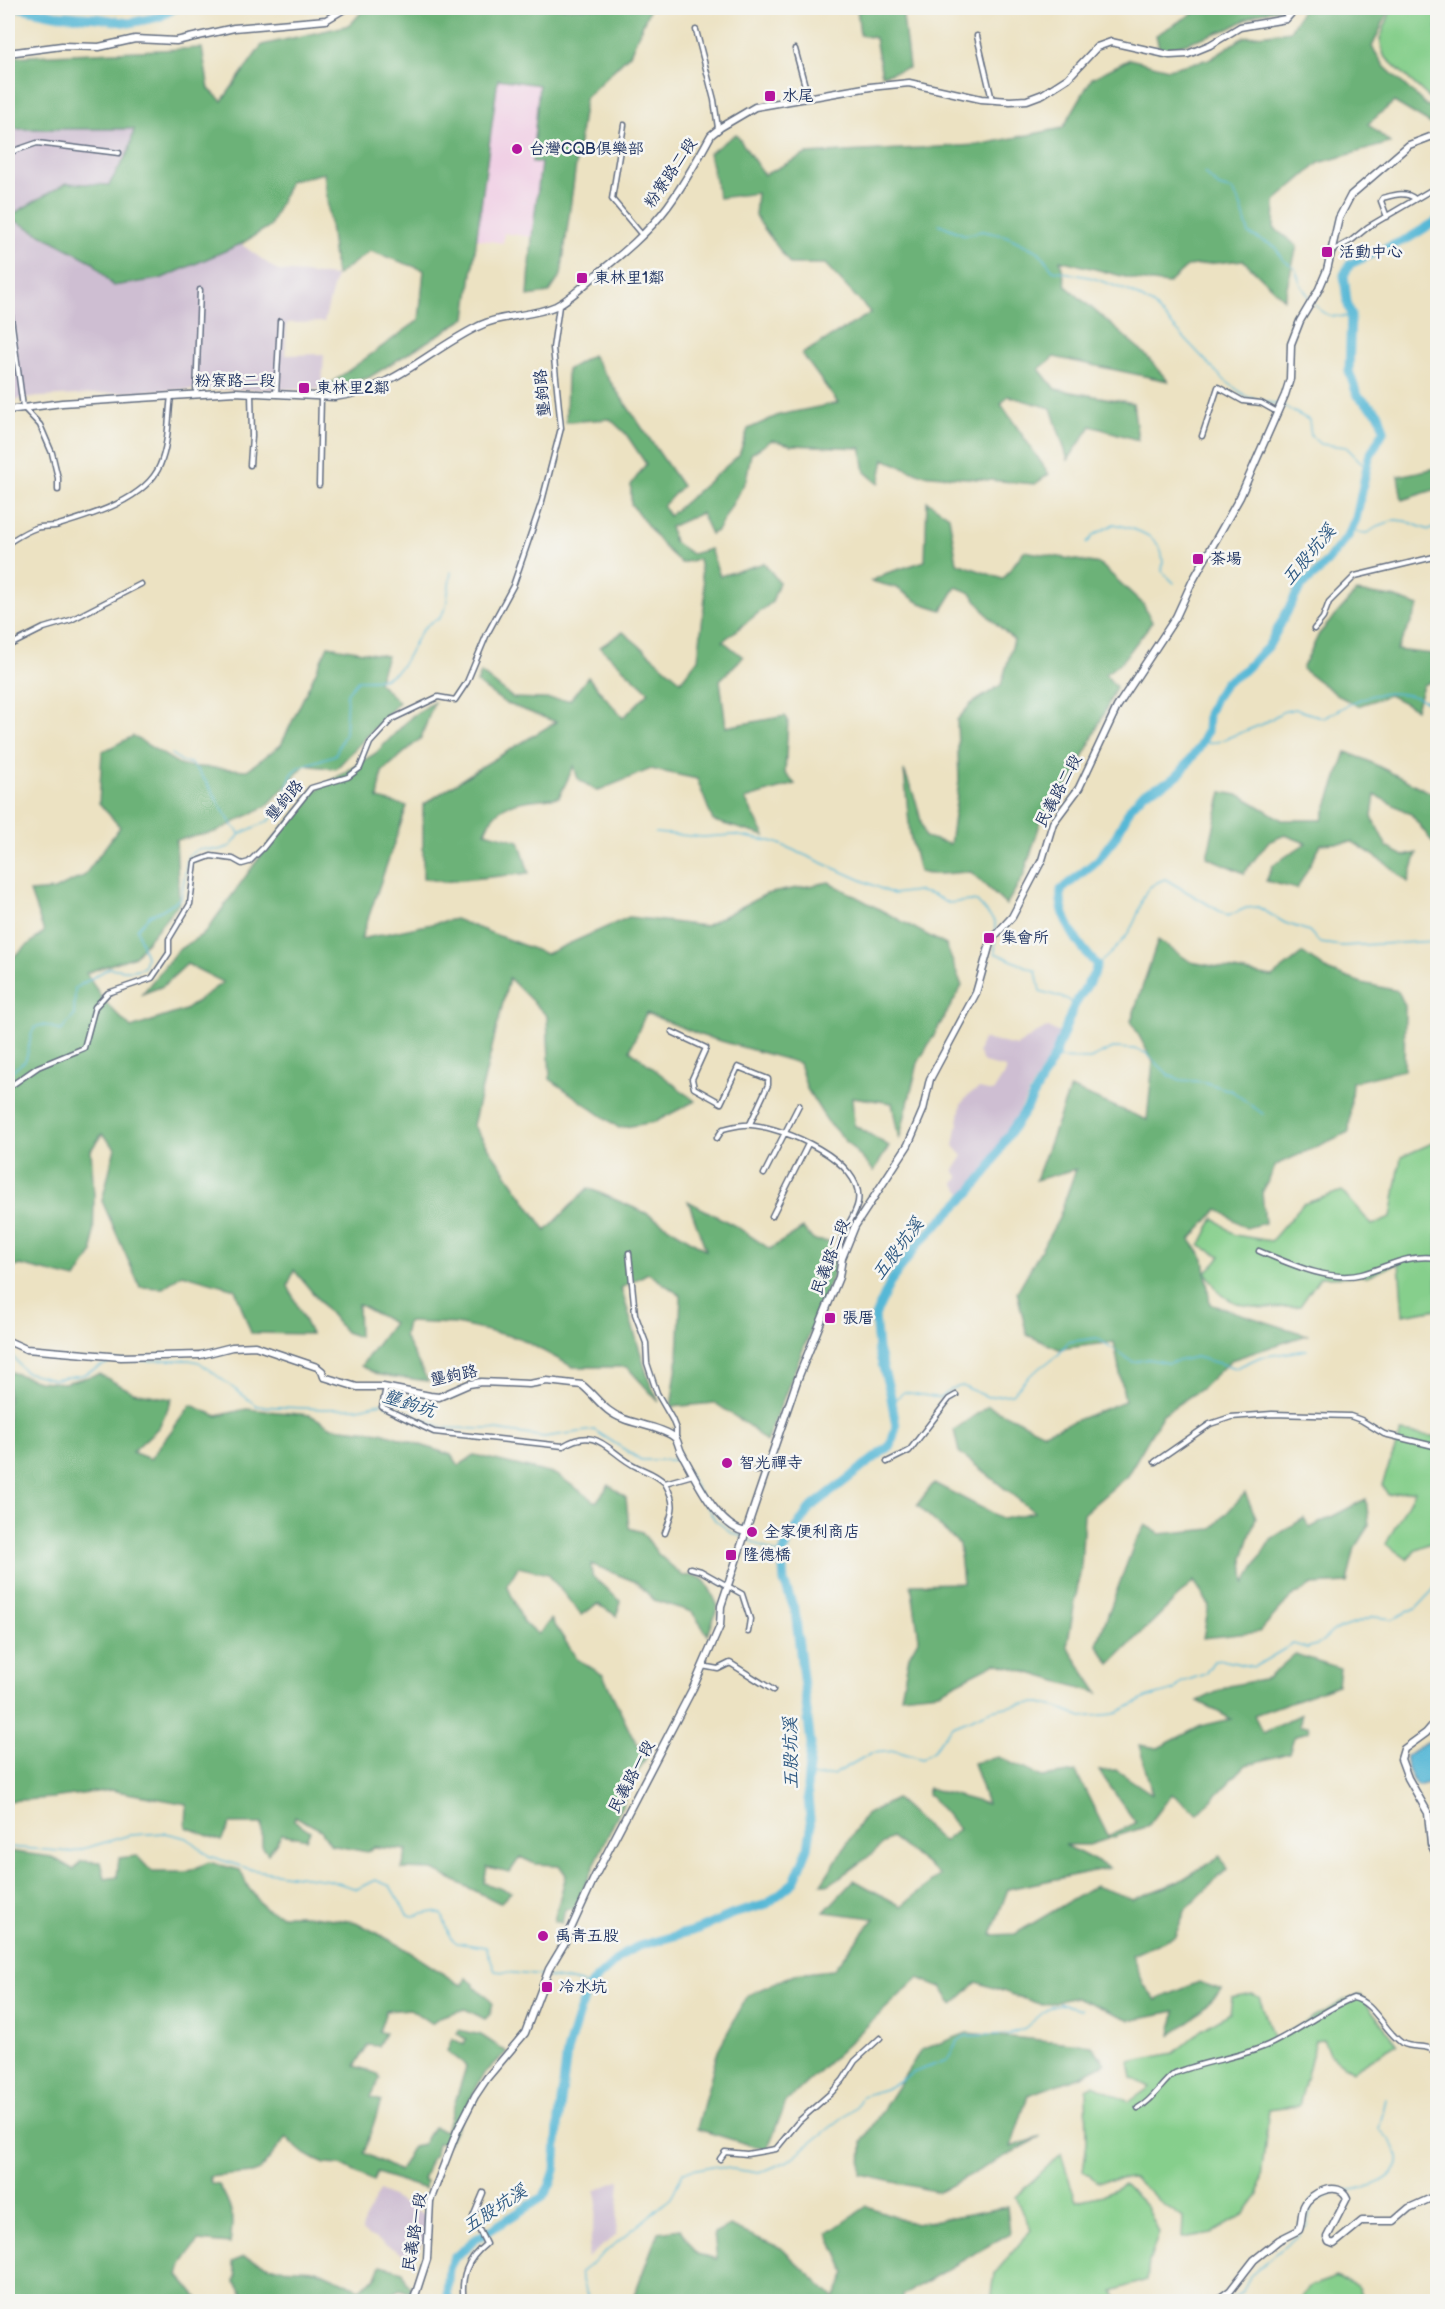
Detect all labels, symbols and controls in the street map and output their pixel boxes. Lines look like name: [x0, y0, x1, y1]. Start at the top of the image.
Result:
place label: 水尾: [782, 87, 814, 106]
marker: 水尾: [763, 89, 777, 103]
street label: 粉寮路二段: [641, 135, 701, 211]
place label: 台灣CQB俱樂部: [529, 140, 644, 159]
marker: 台灣CQB俱樂部: [510, 142, 524, 156]
place label: 活動中心: [1339, 243, 1403, 262]
marker: 活動中心: [1320, 245, 1334, 259]
place label: 東林里1鄰: [594, 269, 664, 288]
marker: 東林里1鄰: [575, 271, 589, 285]
street label: 壟鉤路: [531, 368, 555, 418]
street label: 粉寮路二段: [195, 372, 275, 391]
place label: 東林里2鄰: [316, 379, 389, 398]
marker: 東林里2鄰: [297, 381, 311, 395]
water label: 五股坑溪: [1278, 520, 1341, 589]
place label: 茶場: [1210, 550, 1242, 569]
marker: 茶場: [1191, 552, 1205, 566]
street label: 民義路二段: [1032, 751, 1086, 831]
street label: 壟鉤路: [262, 777, 308, 825]
place label: 集會所: [1001, 929, 1049, 948]
marker: 集會所: [982, 931, 996, 945]
water label: 五股坑溪: [868, 1213, 929, 1284]
street label: 民義路二段: [808, 1216, 854, 1298]
place label: 張厝: [842, 1309, 874, 1328]
marker: 張厝: [823, 1311, 837, 1325]
street label: 壟鉤路: [429, 1362, 479, 1390]
water label: 壟鉤坑: [380, 1386, 440, 1423]
place label: 智光禪寺: [739, 1454, 803, 1473]
marker: 智光禪寺: [720, 1456, 734, 1470]
place label: 全家便利商店: [764, 1523, 860, 1542]
marker: 全家便利商店: [745, 1525, 759, 1539]
place label: 隆德橋: [743, 1546, 791, 1565]
marker: 隆德橋: [724, 1548, 738, 1562]
water label: 五股坑溪: [780, 1716, 802, 1789]
street label: 民義路一段: [605, 1737, 659, 1817]
place label: 禹青五股: [555, 1927, 619, 1946]
marker: 禹青五股: [536, 1929, 550, 1943]
place label: 冷水坑: [559, 1978, 607, 1997]
marker: 冷水坑: [540, 1980, 554, 1994]
water label: 五股坑溪: [459, 2180, 532, 2237]
street label: 民義路一段: [399, 2191, 431, 2273]

